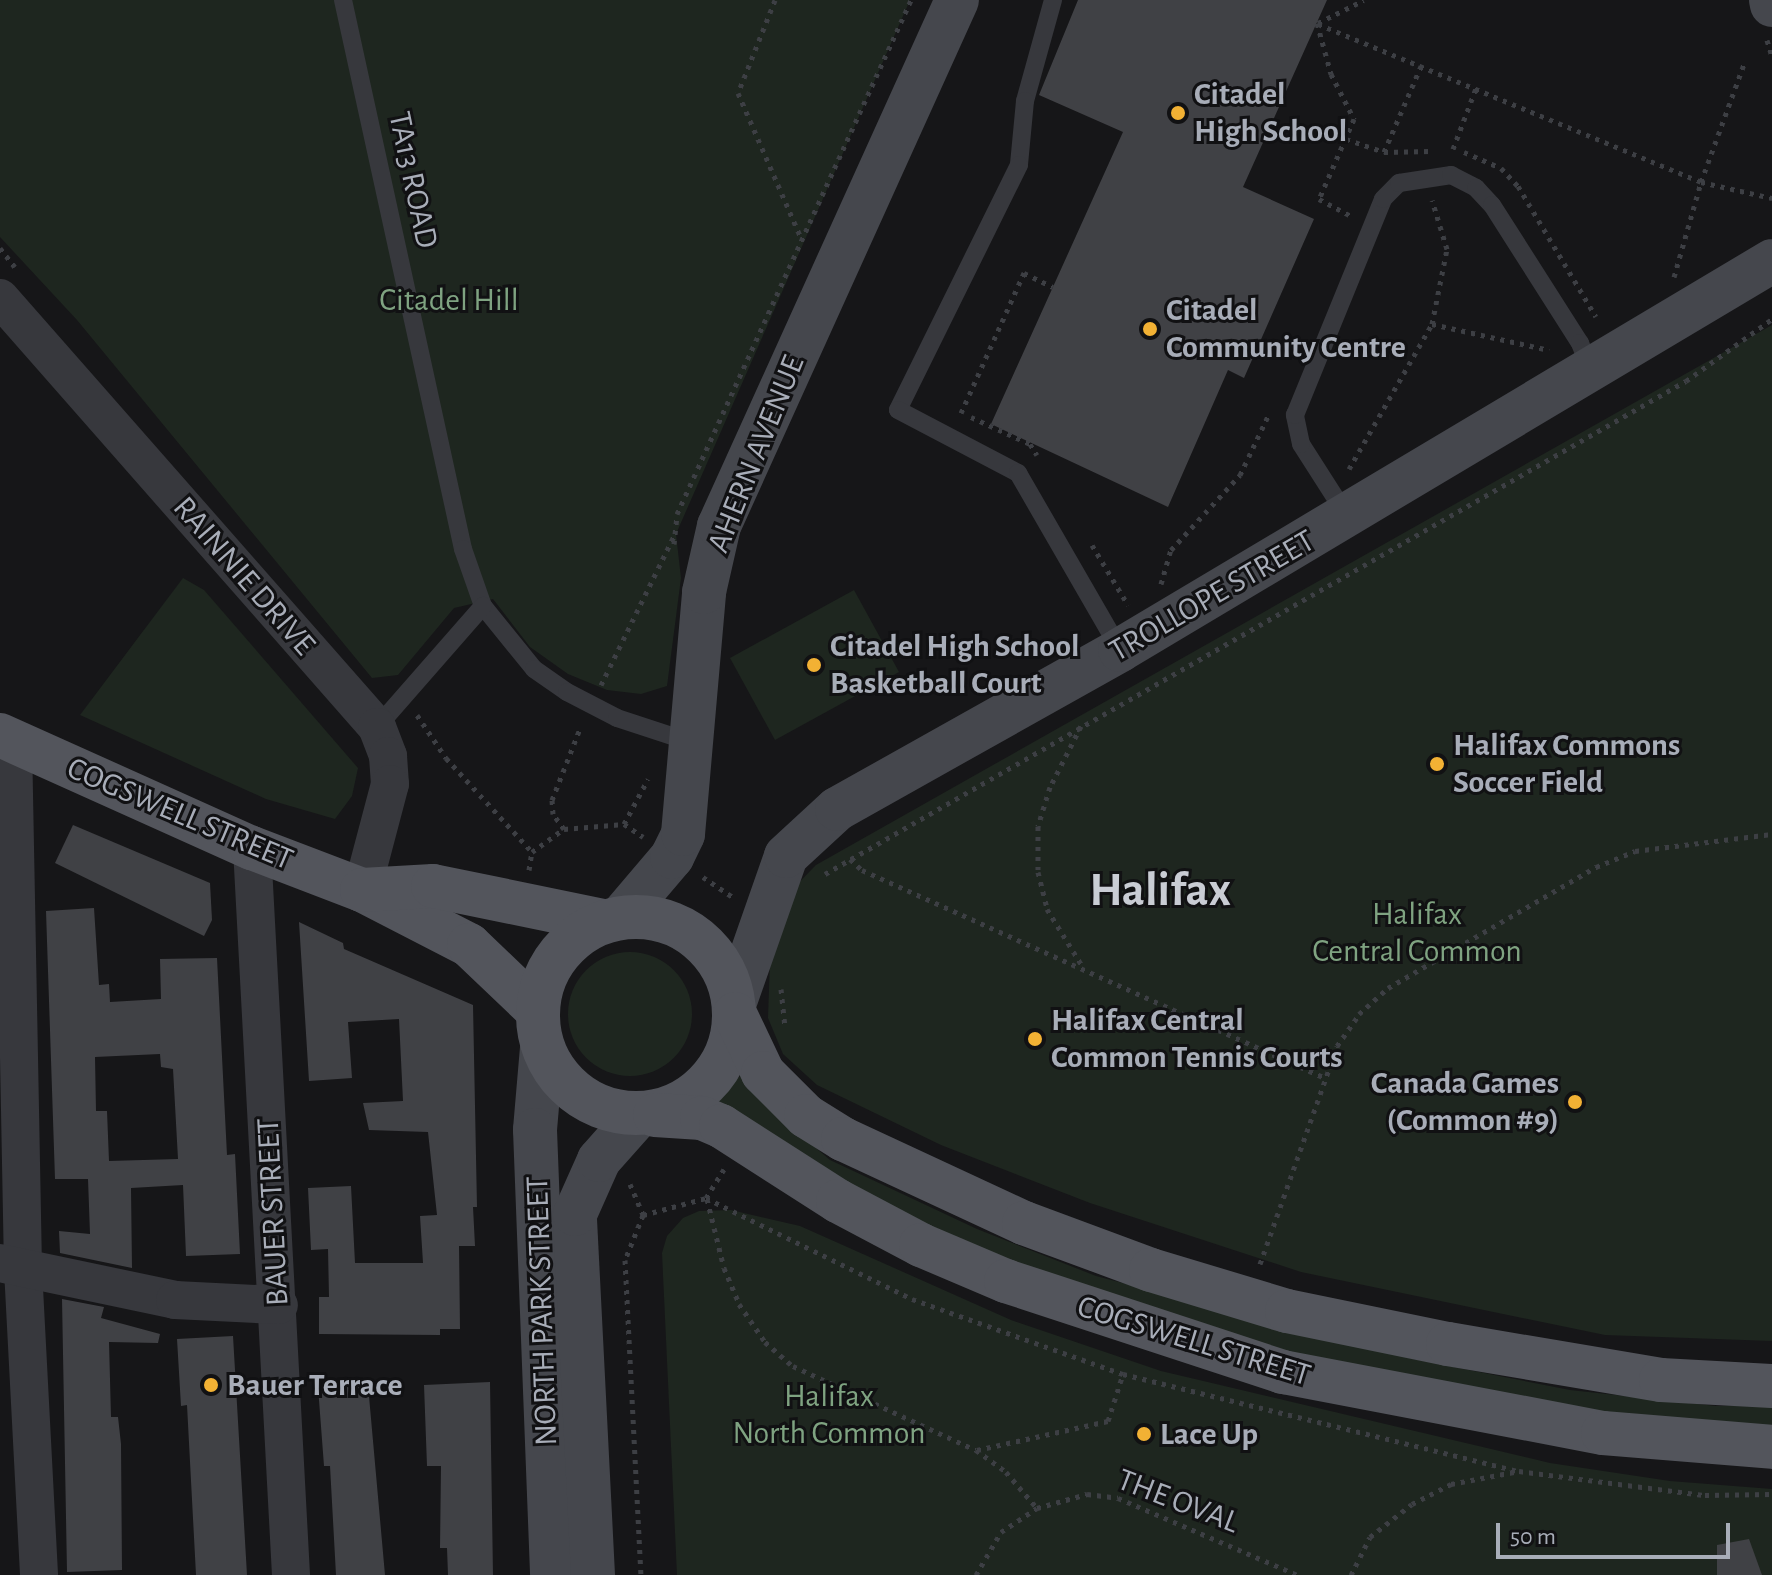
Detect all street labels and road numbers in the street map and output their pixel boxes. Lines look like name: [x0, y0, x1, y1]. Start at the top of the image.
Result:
street label: TA13 ROAD: [380, 108, 446, 252]
street label: AHERN AVENUE: [699, 350, 813, 558]
street label: RAINNIE DRIVE: [165, 489, 323, 663]
street label: TROLLOPE STREET: [1102, 522, 1322, 670]
street label: COGSWELL STREET: [61, 749, 299, 879]
street label: BAUER STREET: [249, 1117, 297, 1307]
street label: NORTH PARK STREET: [518, 1176, 566, 1446]
street label: COGSWELL STREET: [1073, 1287, 1315, 1395]
street label: THE OVAL: [1112, 1460, 1244, 1542]

